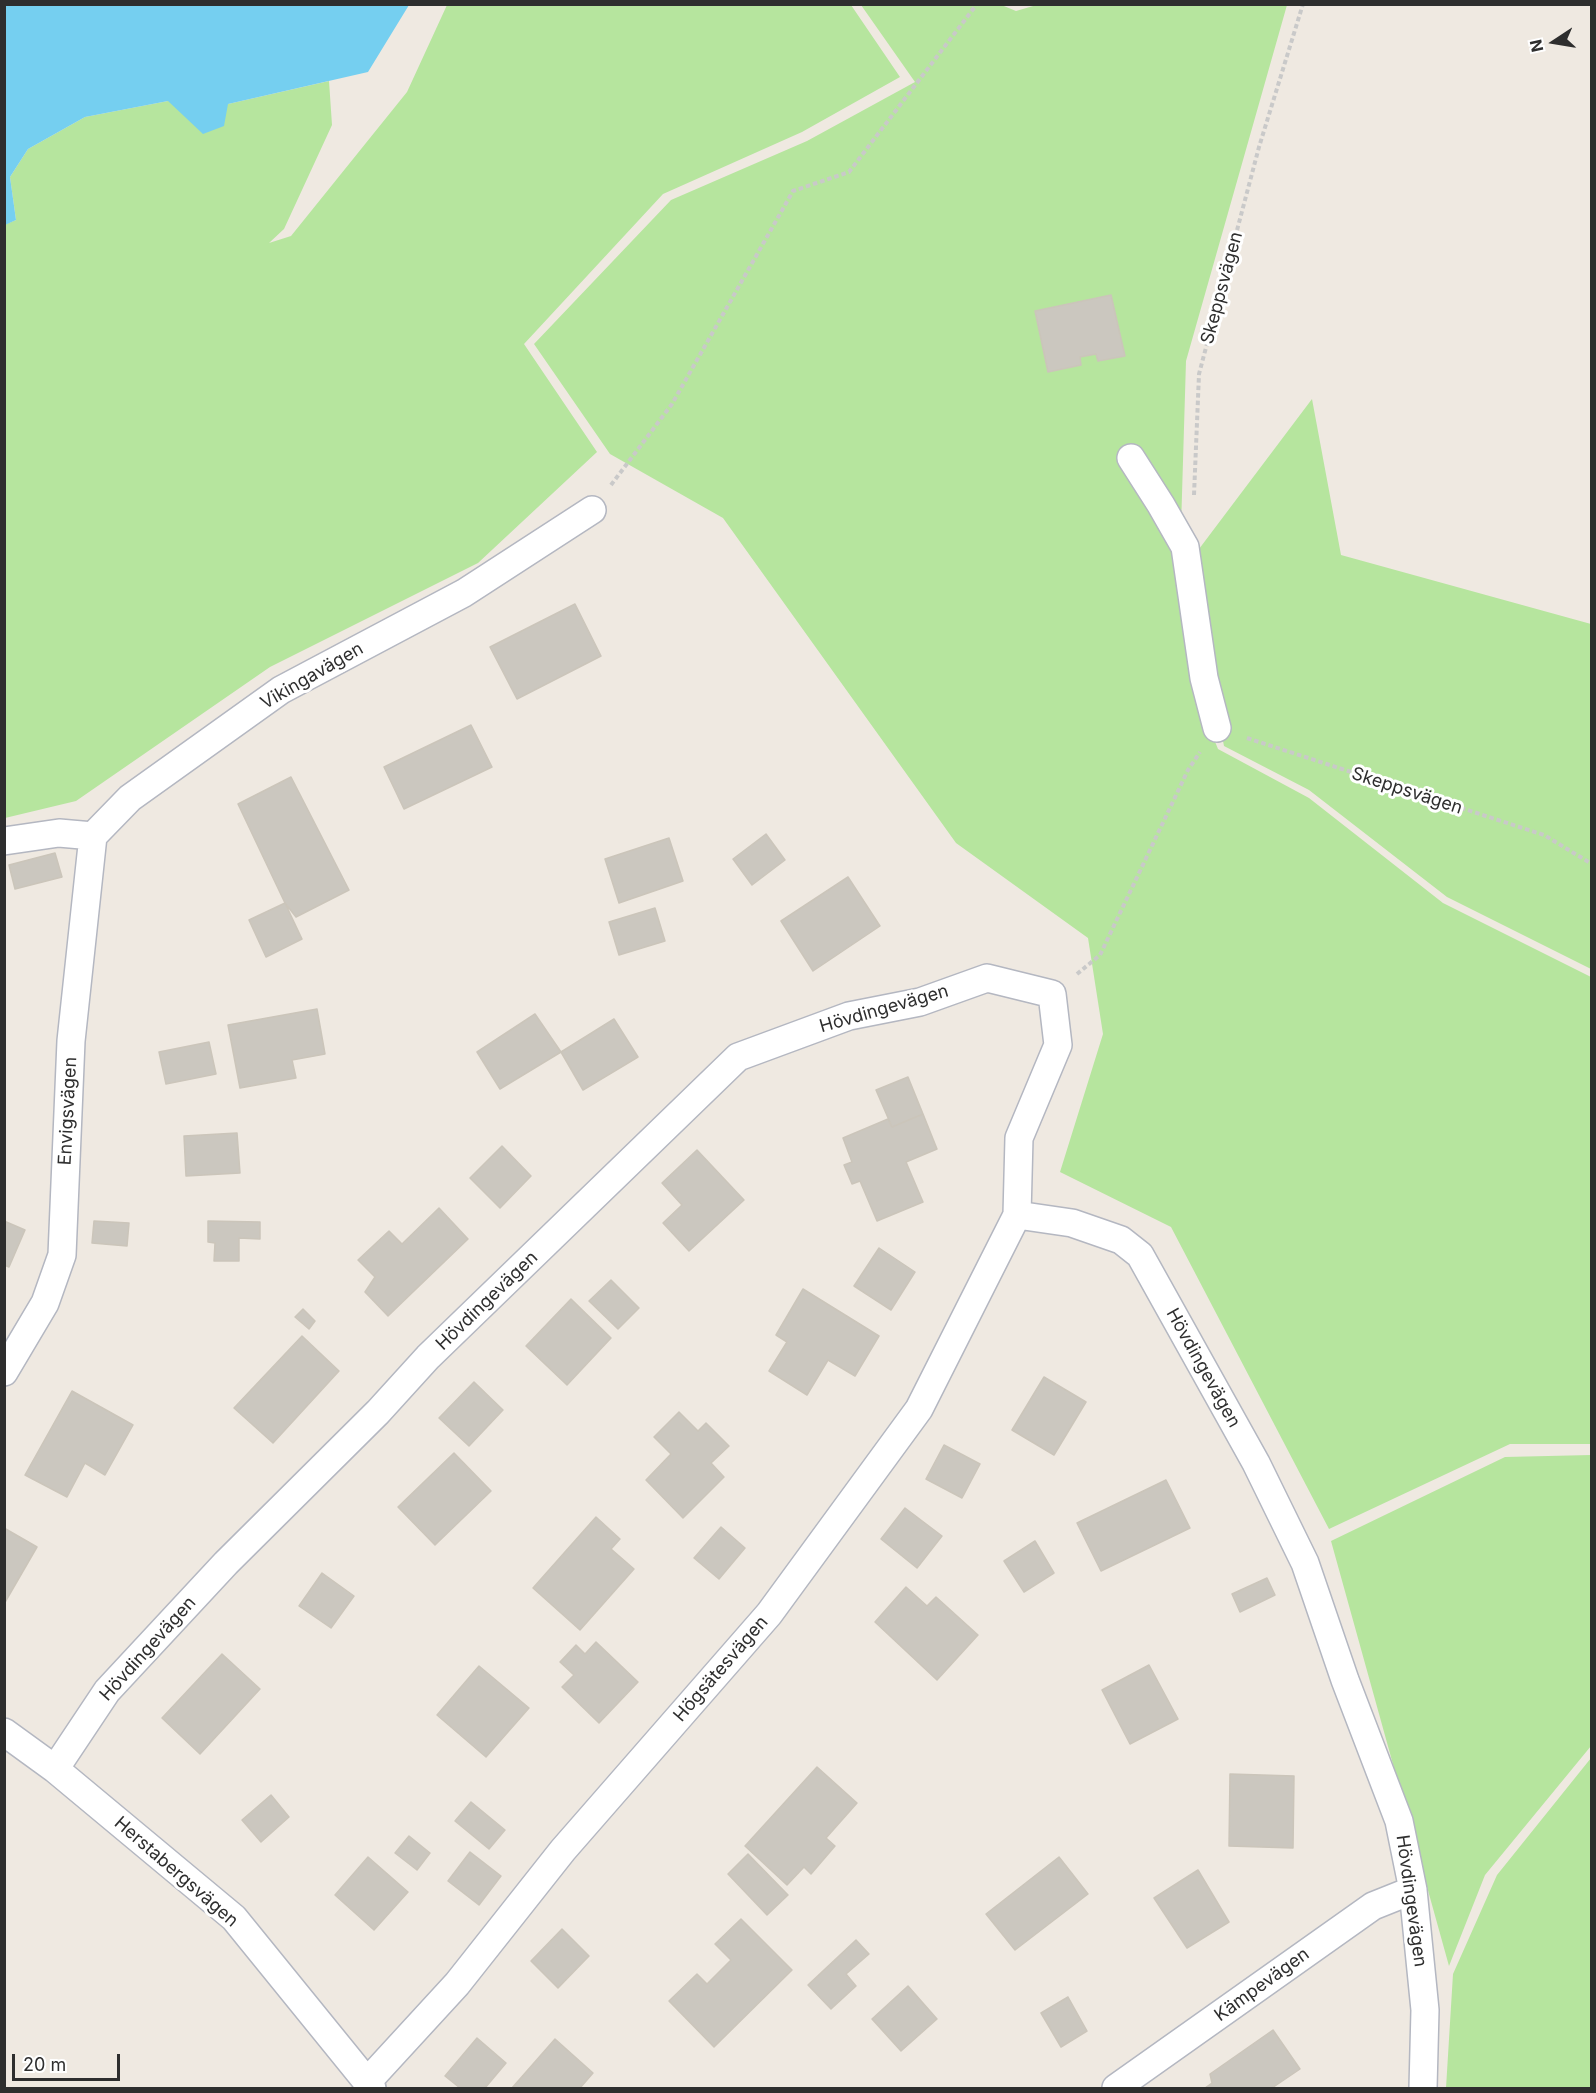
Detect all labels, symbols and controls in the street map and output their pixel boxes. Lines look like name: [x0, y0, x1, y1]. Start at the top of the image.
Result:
north arrow: [1524, 12, 1584, 72]
text: N: [1525, 38, 1547, 54]
street label: Skeppsvägen: [1197, 229, 1247, 347]
street label: Vikingavägen: [257, 638, 367, 714]
street label: Skeppsvägen: [1349, 763, 1465, 819]
street label: Hövdingevägen: [817, 980, 951, 1038]
street label: Envigsvägen: [54, 1056, 82, 1166]
street label: Hövdingevägen: [432, 1247, 542, 1355]
street label: Hövdingevägen: [1161, 1305, 1245, 1431]
street label: Hövdingevägen: [95, 1592, 201, 1706]
street label: Högsätesvägen: [669, 1612, 773, 1726]
street label: Herstabergsvägen: [110, 1812, 242, 1932]
street label: Hövdingevägen: [1391, 1834, 1431, 1968]
street label: Kämpevägen: [1211, 1944, 1313, 2026]
scale bar: [15, 2042, 123, 2080]
text: 20 m: [23, 2054, 66, 2075]

